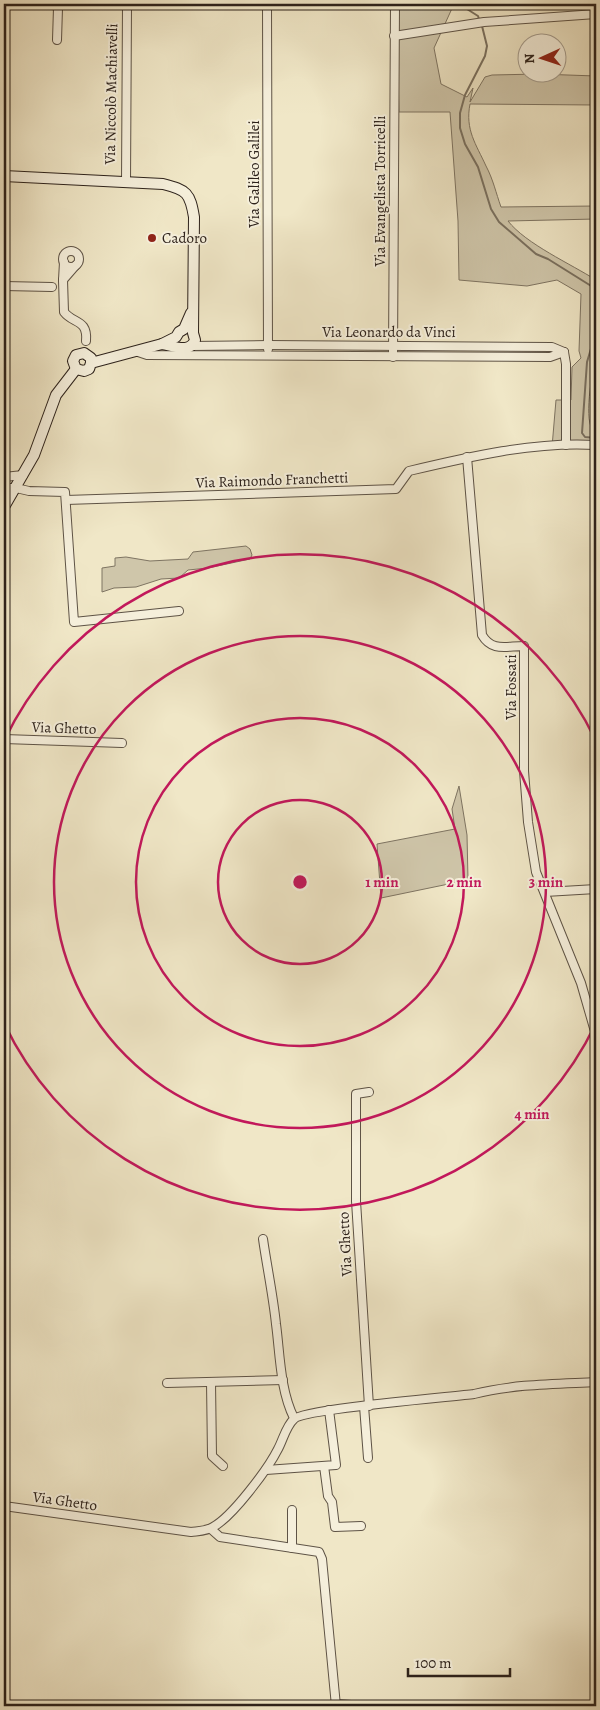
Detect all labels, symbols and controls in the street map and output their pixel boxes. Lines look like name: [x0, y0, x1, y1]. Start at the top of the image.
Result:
street label: Via Niccolò Machiavelli: [100, 23, 122, 166]
north arrow: [518, 32, 568, 82]
text: N: [520, 53, 539, 64]
street label: Via Evangelista Torricelli: [370, 116, 390, 267]
street label: Via Galileo Galilei: [244, 120, 264, 229]
place label: Cadoro: [162, 228, 207, 248]
marker: Cadoro: [146, 232, 158, 244]
street label: Via Leonardo da Vinci: [321, 322, 456, 342]
street label: Via Raimondo Franchetti: [194, 467, 349, 493]
street label: Via Fossati: [501, 654, 521, 721]
street label: Via Ghetto: [30, 717, 97, 739]
text: 1 min: [365, 872, 399, 892]
text: 2 min: [446, 872, 482, 892]
text: 3 min: [529, 872, 564, 892]
centre of rings: [291, 873, 309, 891]
text: 4 min: [514, 1104, 550, 1124]
street label: Via Ghetto: [333, 1211, 357, 1278]
street label: Via Ghetto: [31, 1486, 98, 1515]
scale bar: [408, 1645, 510, 1677]
text: 100 m: [415, 1653, 452, 1673]

